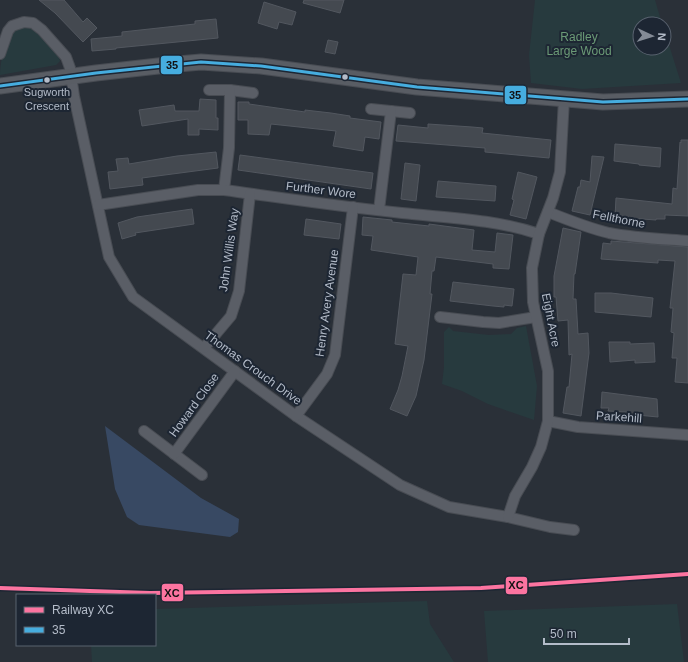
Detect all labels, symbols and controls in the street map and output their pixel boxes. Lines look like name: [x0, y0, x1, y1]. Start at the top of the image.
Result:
north arrow: [632, 16, 672, 56]
park label: Radley Large Wood: [546, 30, 612, 58]
text: N: [656, 32, 668, 41]
line badge: 35: [160, 55, 183, 75]
text: 35: [166, 59, 178, 71]
unlabelled marker: [340, 72, 350, 82]
marker: Sugworth Crescent: [42, 75, 52, 85]
line badge: 35: [504, 85, 527, 105]
place label: Sugworth Crescent: [24, 86, 70, 112]
text: 35: [509, 89, 521, 101]
street label: Further Wore: [285, 179, 357, 201]
street label: John Willis Way: [216, 207, 242, 293]
street label: Fellthorne: [591, 207, 647, 231]
street label: Henry Avery Avenue: [313, 248, 342, 358]
street label: Eight Acre: [539, 292, 563, 348]
street label: Thomas Crouch Drive: [202, 328, 305, 408]
street label: Howard Close: [166, 370, 222, 440]
street label: Parkehill: [596, 408, 642, 426]
line badge: XC: [505, 576, 528, 595]
text: XC: [508, 579, 524, 591]
line badge: XC: [161, 583, 184, 602]
text: XC: [164, 587, 180, 599]
legend: [16, 594, 156, 646]
text: Railway XC: [52, 603, 114, 617]
scale bar: [544, 620, 629, 646]
text: 35: [52, 623, 66, 637]
text: 50 m: [550, 627, 577, 641]

